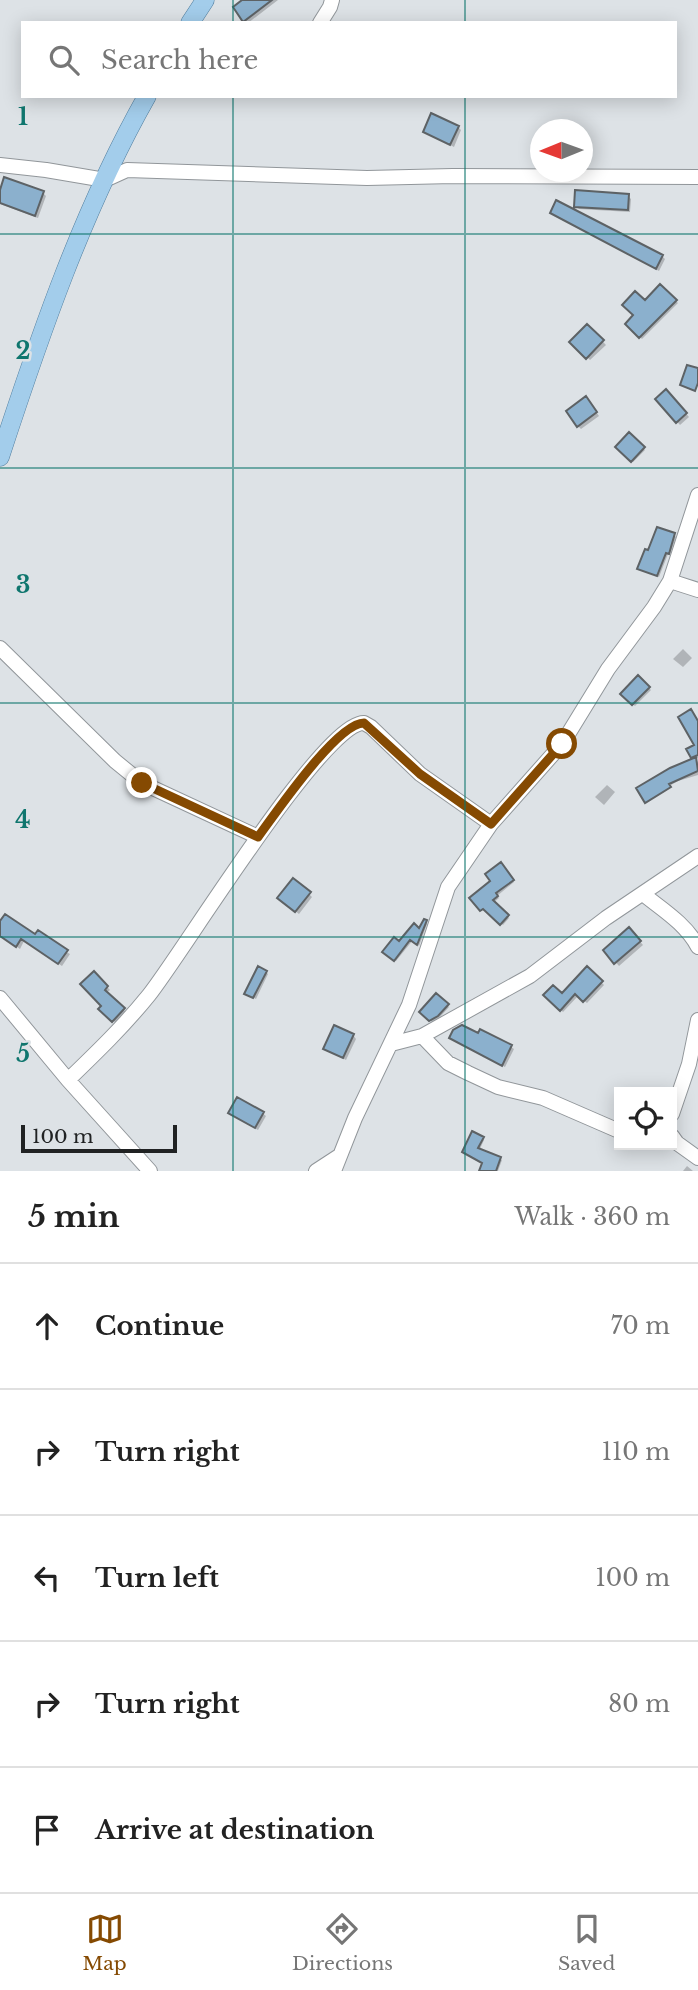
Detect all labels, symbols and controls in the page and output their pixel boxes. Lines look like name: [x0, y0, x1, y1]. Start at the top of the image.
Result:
search box: [21, 21, 677, 98]
icon: search: [45, 41, 83, 79]
text: Search here: [101, 44, 258, 76]
text: 1: [18, 103, 28, 131]
north arrow: [530, 119, 593, 182]
text: 2: [16, 337, 30, 365]
text: 3: [16, 571, 30, 599]
route start: [546, 728, 577, 759]
route end: [126, 767, 157, 798]
text: 4: [15, 806, 31, 834]
text: 5: [16, 1040, 30, 1068]
map controls: [614, 1087, 677, 1150]
button: locate: [614, 1087, 677, 1150]
scale bar: [21, 1122, 177, 1154]
text: 100 m: [32, 1125, 93, 1148]
text: 5 min: [28, 1198, 120, 1235]
text: Walk · 360 m: [514, 1203, 670, 1231]
icon: ahead: [28, 1307, 66, 1345]
text: Continue: [95, 1310, 224, 1342]
text: 70 m: [611, 1312, 670, 1340]
icon: right: [28, 1433, 66, 1471]
text: Turn right: [95, 1436, 240, 1468]
text: 110 m: [602, 1438, 670, 1466]
icon: left: [28, 1559, 66, 1597]
text: Turn left: [95, 1562, 219, 1594]
text: 100 m: [596, 1564, 670, 1592]
icon: right: [28, 1685, 66, 1723]
text: Turn right: [95, 1688, 240, 1720]
text: 80 m: [608, 1690, 670, 1718]
icon: arrive: [28, 1811, 66, 1849]
text: Arrive at destination: [95, 1814, 375, 1846]
tab: Map: [83, 1910, 127, 1975]
tab: Directions: [292, 1910, 393, 1975]
tab: Saved: [558, 1910, 615, 1975]

